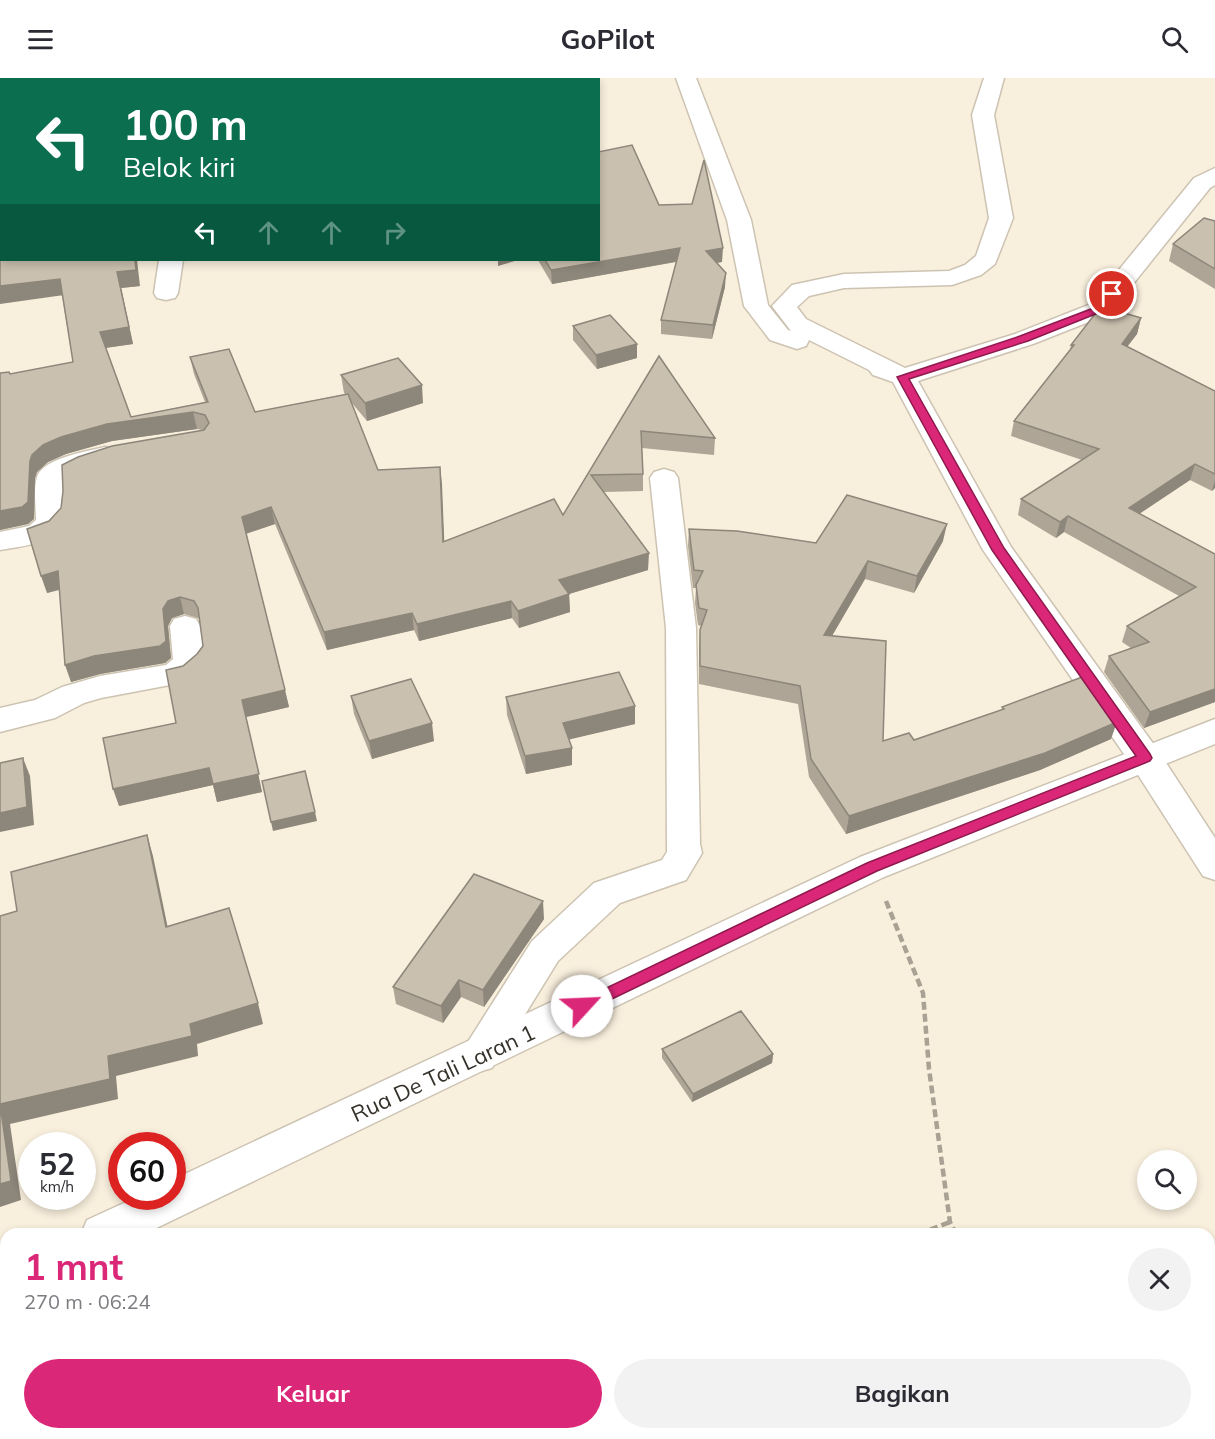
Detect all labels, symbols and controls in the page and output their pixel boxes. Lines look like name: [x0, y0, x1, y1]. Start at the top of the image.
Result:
text: GoPilot: [560, 22, 655, 56]
icon: menu: [24, 23, 57, 56]
icon: search: [1158, 23, 1191, 56]
text: 100 m: [123, 98, 248, 151]
icon: left: [24, 102, 102, 180]
text: Belok kiri: [123, 150, 235, 184]
icon: left: [189, 216, 222, 249]
icon: ahead: [252, 216, 285, 249]
icon: ahead: [315, 216, 348, 249]
icon: right: [378, 216, 411, 249]
pin: [1086, 268, 1137, 319]
icon: arrive: [1095, 277, 1128, 310]
position arrow: [550, 974, 614, 1038]
street label: Rua De Tali Laran 1: [346, 1018, 540, 1128]
speed limit sign: 60: [108, 1132, 186, 1210]
text: 52: [39, 1145, 75, 1183]
map controls: [1137, 1150, 1197, 1210]
button: search: [1137, 1150, 1197, 1210]
text: km/h: [40, 1177, 74, 1196]
text: 1 mnt: [24, 1244, 123, 1289]
button: close: [1128, 1248, 1191, 1311]
text: 270 m · 06:24: [24, 1289, 150, 1314]
button: Keluar: [24, 1359, 602, 1428]
button: Bagikan: [614, 1359, 1191, 1428]

